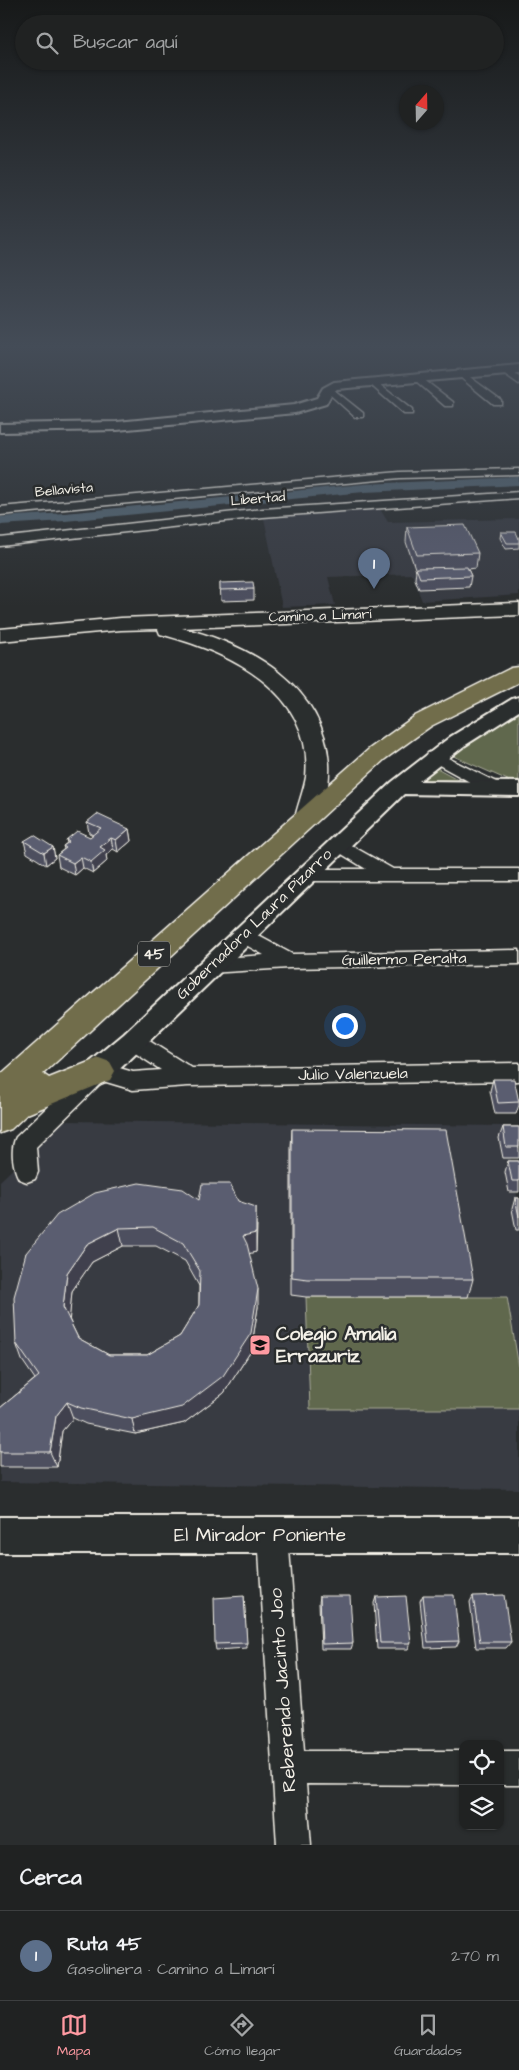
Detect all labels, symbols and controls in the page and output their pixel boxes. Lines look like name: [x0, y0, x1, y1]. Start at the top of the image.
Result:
search box: [15, 15, 504, 70]
icon: search: [33, 29, 61, 57]
text: Buscar aquí: [73, 29, 177, 56]
north arrow: [399, 85, 444, 130]
street label: Bellavista: [34, 477, 94, 503]
street label: Libertad: [230, 487, 286, 511]
pin: 1: [358, 548, 390, 589]
street label: Camino a Limarí: [268, 604, 373, 628]
street label: Gobernadora Laura Pizarro: [171, 843, 337, 1005]
road number: 45: [138, 942, 170, 966]
street label: Guillermo Peralta: [341, 947, 467, 971]
your location: [332, 1013, 358, 1039]
street label: Julio Valenzuela: [298, 1062, 408, 1086]
place label: Colegio Amalia Errazuriz: [276, 1321, 397, 1370]
school or university icon: Colegio Amalia Errazuriz: [248, 1333, 272, 1357]
street label: El Mirador Poniente: [174, 1522, 346, 1549]
street label: Reberendo Jacinto Joo: [262, 1587, 304, 1793]
map controls: [459, 1740, 504, 1830]
button: locate: [459, 1740, 504, 1785]
button: layers: [459, 1785, 504, 1830]
text: Cerca: [20, 1863, 82, 1892]
text: Ruta 45: [67, 1931, 142, 1958]
text: 1: [35, 1945, 37, 1967]
text: 270 m: [451, 1945, 499, 1967]
text: Gasolinera · Camino a Limarí: [67, 1958, 275, 1980]
tab: Mapa: [57, 2011, 90, 2061]
tab: Cómo llegar: [204, 2011, 280, 2061]
tab: Guardados: [394, 2011, 462, 2061]

